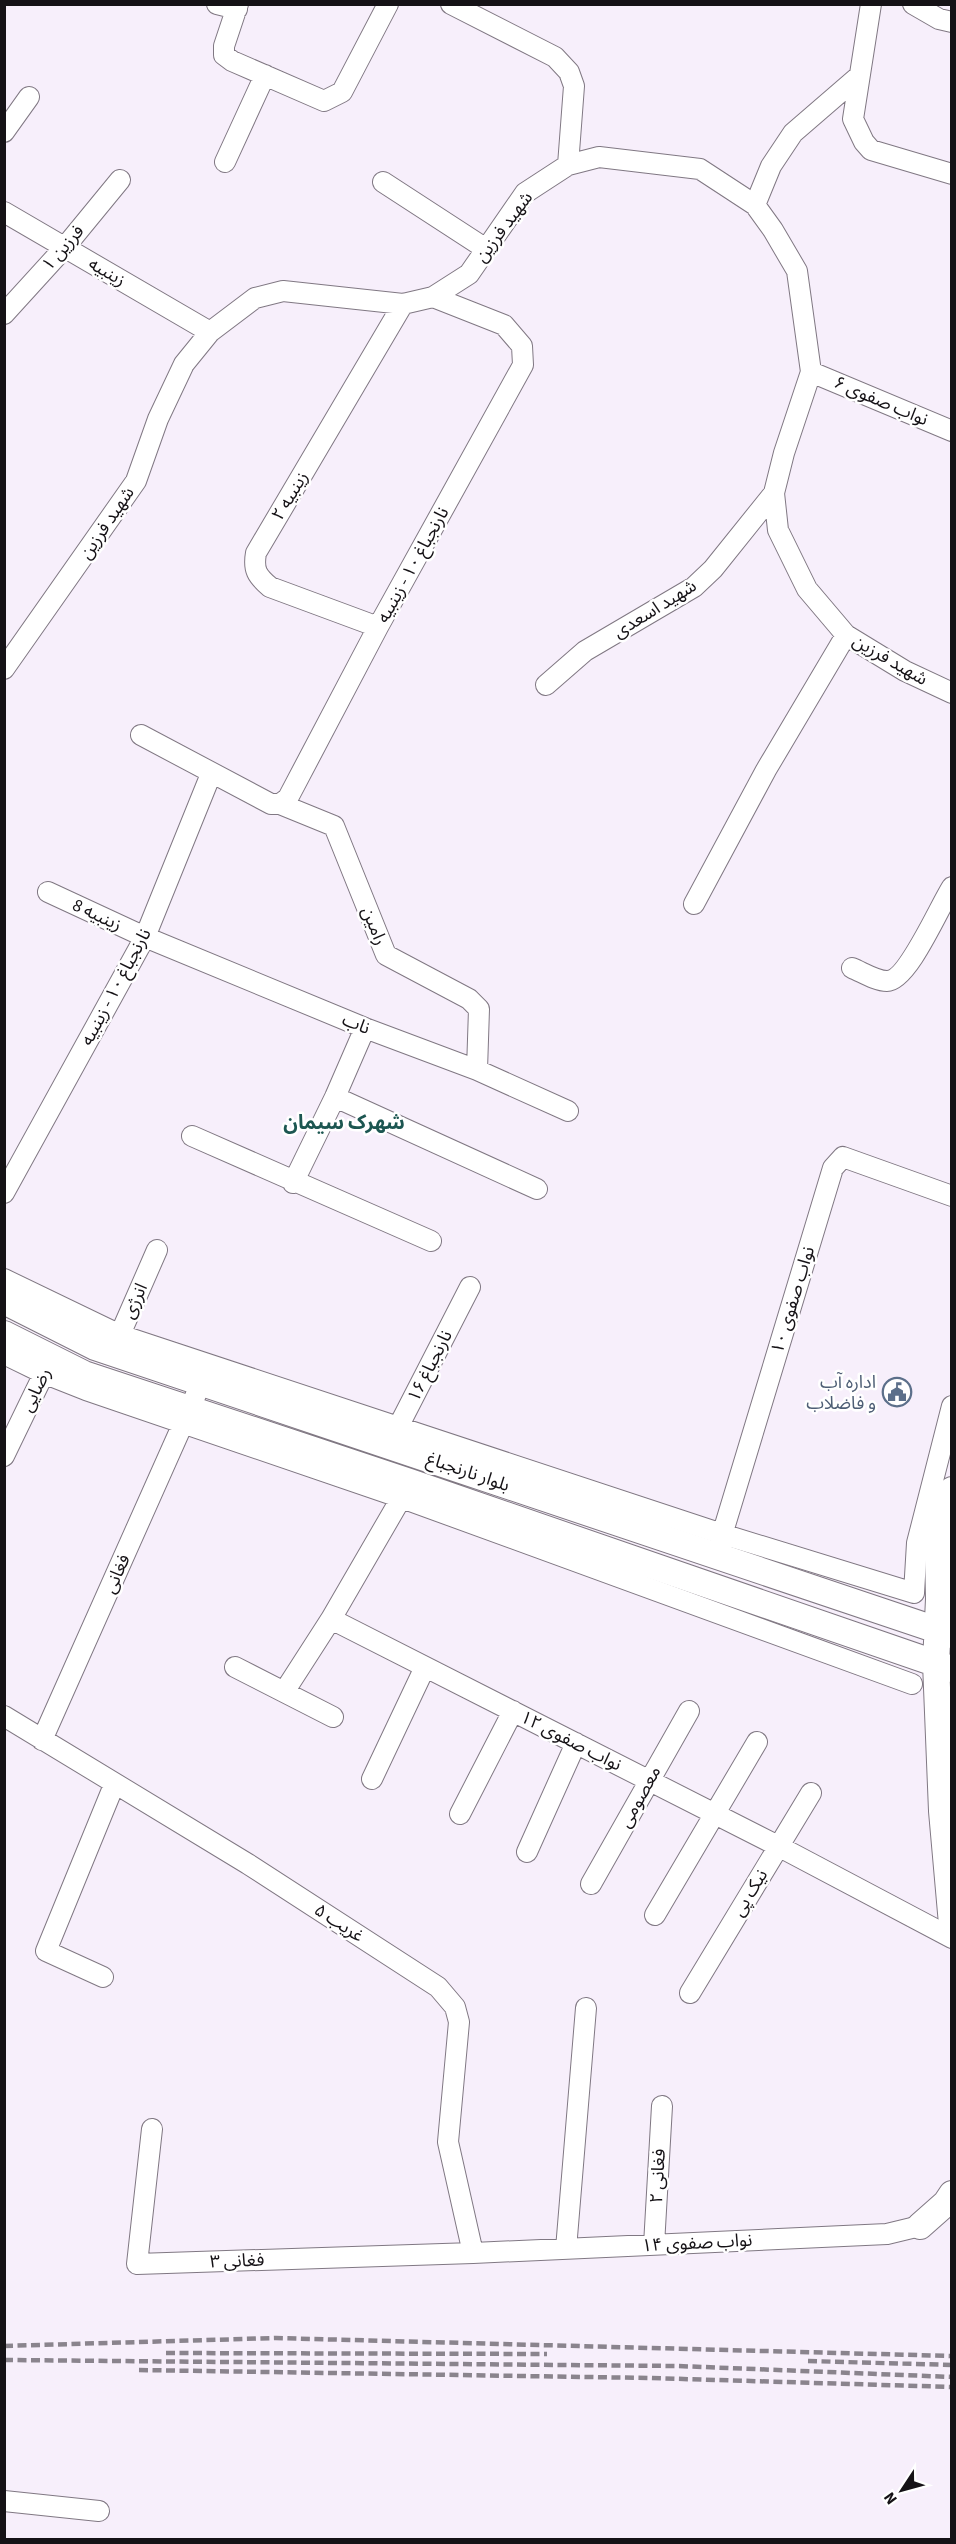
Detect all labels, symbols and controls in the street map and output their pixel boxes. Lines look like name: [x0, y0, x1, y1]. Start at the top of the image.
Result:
street label: شهید فرزین: [469, 186, 539, 268]
street label: فرزین ۱: [36, 220, 90, 276]
street label: زینبیه: [84, 251, 130, 293]
street label: نواب صفوی ۶: [830, 370, 932, 432]
street label: زینبیه ۲: [266, 467, 314, 525]
street label: شهید فرزین: [73, 482, 141, 564]
street label: نارنجباغ ۱۰ - زینبیه: [371, 502, 456, 628]
street label: شهید اسعدی: [608, 573, 702, 645]
street label: شهید فرزین: [848, 628, 932, 692]
street label: زینبیه 8: [68, 893, 126, 937]
street label: رامین: [355, 903, 393, 949]
street label: نارنجباغ ۱۰ - زینبیه: [75, 924, 158, 1050]
street label: ناب: [338, 1007, 374, 1041]
district label: شهرک سیمان: [283, 1109, 405, 1137]
street label: نواب صفوی ۱۰: [765, 1243, 821, 1357]
street label: انرژی: [116, 1279, 154, 1323]
street label: نارنجباغ ۱۶: [401, 1326, 460, 1407]
street label: رضایی: [15, 1364, 57, 1416]
place label: اداره آب و فاضلاب: [806, 1370, 876, 1416]
public building icon: اداره آب و فاضلاب: [881, 1376, 913, 1408]
street label: بلوار نارنجباغ: [423, 1446, 513, 1499]
street label: فغانی: [97, 1550, 137, 1598]
street label: نواب صفوی ۱۲: [516, 1705, 626, 1777]
street label: معصومی: [613, 1762, 667, 1832]
street label: نیک پی: [726, 1865, 774, 1921]
street label: غریب ۵: [309, 1898, 369, 1948]
street label: فغانی ۲: [644, 2148, 672, 2204]
street label: نواب صفوی ۱۴: [641, 2228, 753, 2258]
street label: فغانی ۳: [209, 2248, 265, 2274]
north arrow: [872, 2460, 932, 2520]
text: N: [879, 2487, 903, 2509]

